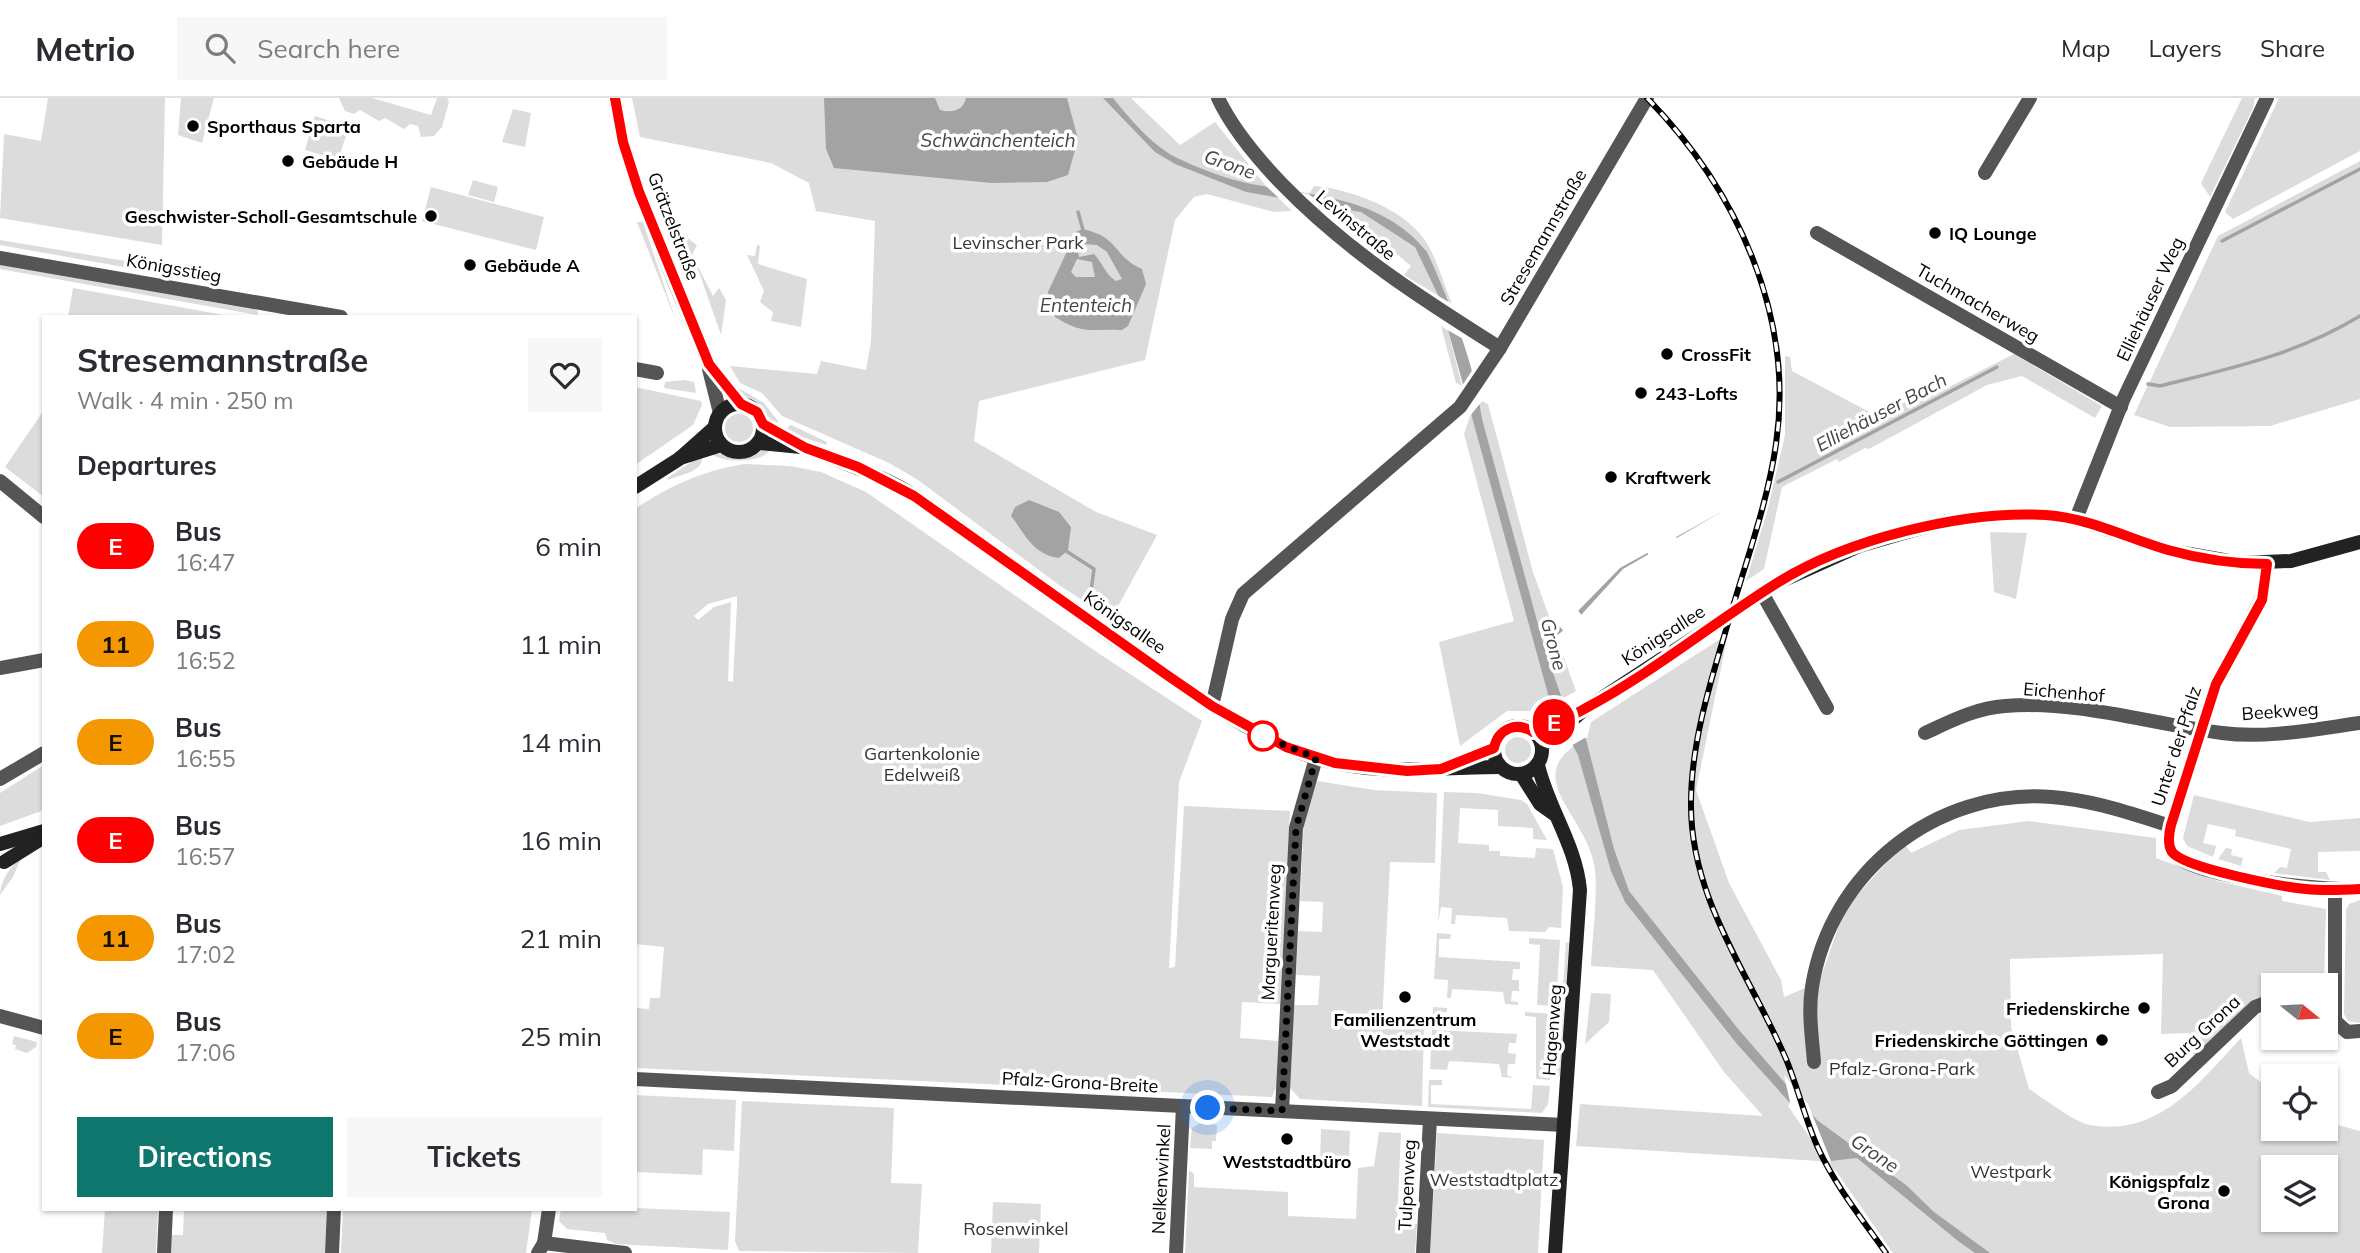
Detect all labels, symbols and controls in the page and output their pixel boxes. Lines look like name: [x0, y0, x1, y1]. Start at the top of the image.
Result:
search box: [177, 17, 667, 80]
text: Metrio: [35, 28, 135, 69]
icon: search: [201, 29, 239, 67]
text: Search here: [257, 32, 400, 65]
text: Map: [2061, 33, 2110, 63]
text: Layers: [2148, 33, 2222, 63]
text: Share: [2260, 33, 2325, 63]
place label: Sporthaus Sparta: [207, 115, 361, 138]
marker: Sporthaus Sparta: [185, 118, 201, 134]
water label: Schwänchenteich: [920, 128, 1076, 152]
water label: Grone: [1201, 144, 1259, 184]
place label: Gebäude H: [302, 150, 398, 173]
marker: Gebäude H: [280, 153, 296, 169]
street label: Stresemannstraße: [1495, 165, 1591, 309]
street label: Grätzelstraße: [643, 169, 705, 283]
street label: Levinstraße: [1311, 185, 1401, 265]
place label: Geschwister-Scholl-Gesamtschule: [125, 205, 417, 228]
marker: Geschwister-Scholl-Gesamtschule: [423, 208, 439, 224]
place label: IQ Lounge: [1949, 222, 2037, 245]
marker: IQ Lounge: [1927, 225, 1943, 241]
park label: Levinscher Park: [952, 231, 1084, 254]
street label: Elliehäuser Weg: [2111, 233, 2189, 365]
street label: Königsstieg: [125, 248, 223, 288]
place label: Gebäude A: [484, 254, 580, 277]
marker: Gebäude A: [462, 257, 478, 273]
street label: Tuchmacherweg: [1912, 258, 2044, 348]
water label: Ententeich: [1040, 293, 1132, 317]
button: heart: [528, 338, 602, 412]
text: Stresemannstraße: [77, 339, 368, 380]
place label: CrossFit: [1681, 343, 1751, 366]
marker: CrossFit: [1659, 346, 1675, 362]
water label: Elliehäuser Bach: [1811, 367, 1951, 457]
place label: 243-Lofts: [1655, 382, 1738, 405]
marker: 243-Lofts: [1633, 385, 1649, 401]
text: Walk · 4 min · 250 m: [77, 386, 294, 415]
text: Departures: [77, 449, 217, 482]
place label: Kraftwerk: [1625, 466, 1712, 489]
marker: Kraftwerk: [1603, 469, 1619, 485]
text: Bus: [175, 515, 221, 548]
text: 6 min: [535, 530, 602, 563]
text: E: [108, 531, 123, 561]
text: 16:47: [175, 548, 235, 577]
street label: Königsallee: [1079, 585, 1171, 659]
street label: Königsallee: [1617, 599, 1709, 671]
text: Bus: [175, 613, 221, 646]
water label: Grone: [1536, 615, 1572, 673]
text: 11 min: [520, 628, 602, 661]
text: 11: [101, 629, 130, 659]
text: 16:52: [175, 646, 235, 675]
street label: Eichenhof: [2022, 677, 2106, 707]
street label: Unter der Pfalz: [2146, 683, 2206, 809]
street label: Beekweg: [2241, 697, 2319, 725]
line badge: E: [1531, 699, 1577, 745]
text: E: [1547, 707, 1561, 737]
text: Bus: [175, 711, 221, 744]
unlabelled marker: [1248, 721, 1278, 751]
text: 14 min: [520, 726, 602, 759]
text: E: [108, 727, 123, 757]
park label: Gartenkolonie Edelweiß: [864, 742, 980, 786]
text: 16:55: [175, 744, 235, 773]
text: Bus: [175, 809, 221, 842]
text: 16 min: [520, 824, 602, 857]
text: E: [108, 825, 123, 855]
text: 16:57: [175, 842, 235, 871]
street label: Margueritenweg: [1256, 863, 1286, 1001]
text: Bus: [175, 907, 221, 940]
text: 21 min: [520, 922, 602, 955]
text: 11: [101, 923, 130, 953]
text: 17:02: [175, 940, 235, 969]
north arrow: [2261, 973, 2338, 1050]
map controls: [2261, 973, 2338, 1232]
street label: Hagenweg: [1537, 983, 1567, 1077]
marker: Familienzentrum Weststadt: [1397, 989, 1413, 1005]
street label: Burg Grona: [2159, 990, 2245, 1072]
place label: Friedenskirche: [2006, 997, 2130, 1020]
marker: Friedenskirche: [2136, 1000, 2152, 1016]
text: Bus: [175, 1005, 221, 1038]
place label: Familienzentrum Weststadt: [1334, 1008, 1476, 1052]
text: 25 min: [520, 1020, 602, 1053]
text: E: [108, 1021, 123, 1051]
place label: Friedenskirche Göttingen: [1875, 1029, 2088, 1052]
marker: Friedenskirche Göttingen: [2094, 1032, 2110, 1048]
text: 17:06: [175, 1038, 235, 1067]
park label: Pfalz-Grona-Park: [1829, 1057, 1976, 1080]
button: locate: [2261, 1064, 2338, 1141]
street label: Pfalz-Grona-Breite: [1001, 1066, 1159, 1098]
your location: [1190, 1090, 1225, 1125]
button: Directions: [77, 1117, 333, 1197]
button: Tickets: [347, 1117, 602, 1197]
street label: Nelkenwinkel: [1147, 1123, 1175, 1235]
water label: Grone: [1846, 1128, 1904, 1178]
marker: Weststadtbüro: [1279, 1131, 1295, 1147]
street label: Tulpenweg: [1393, 1139, 1421, 1231]
place label: Weststadtbüro: [1222, 1150, 1352, 1173]
button: layers: [2261, 1155, 2338, 1232]
park label: Westpark: [1970, 1160, 2052, 1183]
park label: Weststadtplatz: [1430, 1168, 1558, 1191]
place label: Königspfalz Grona: [2109, 1170, 2210, 1214]
marker: Königspfalz Grona: [2216, 1183, 2232, 1199]
park label: Rosenwinkel: [963, 1217, 1069, 1240]

